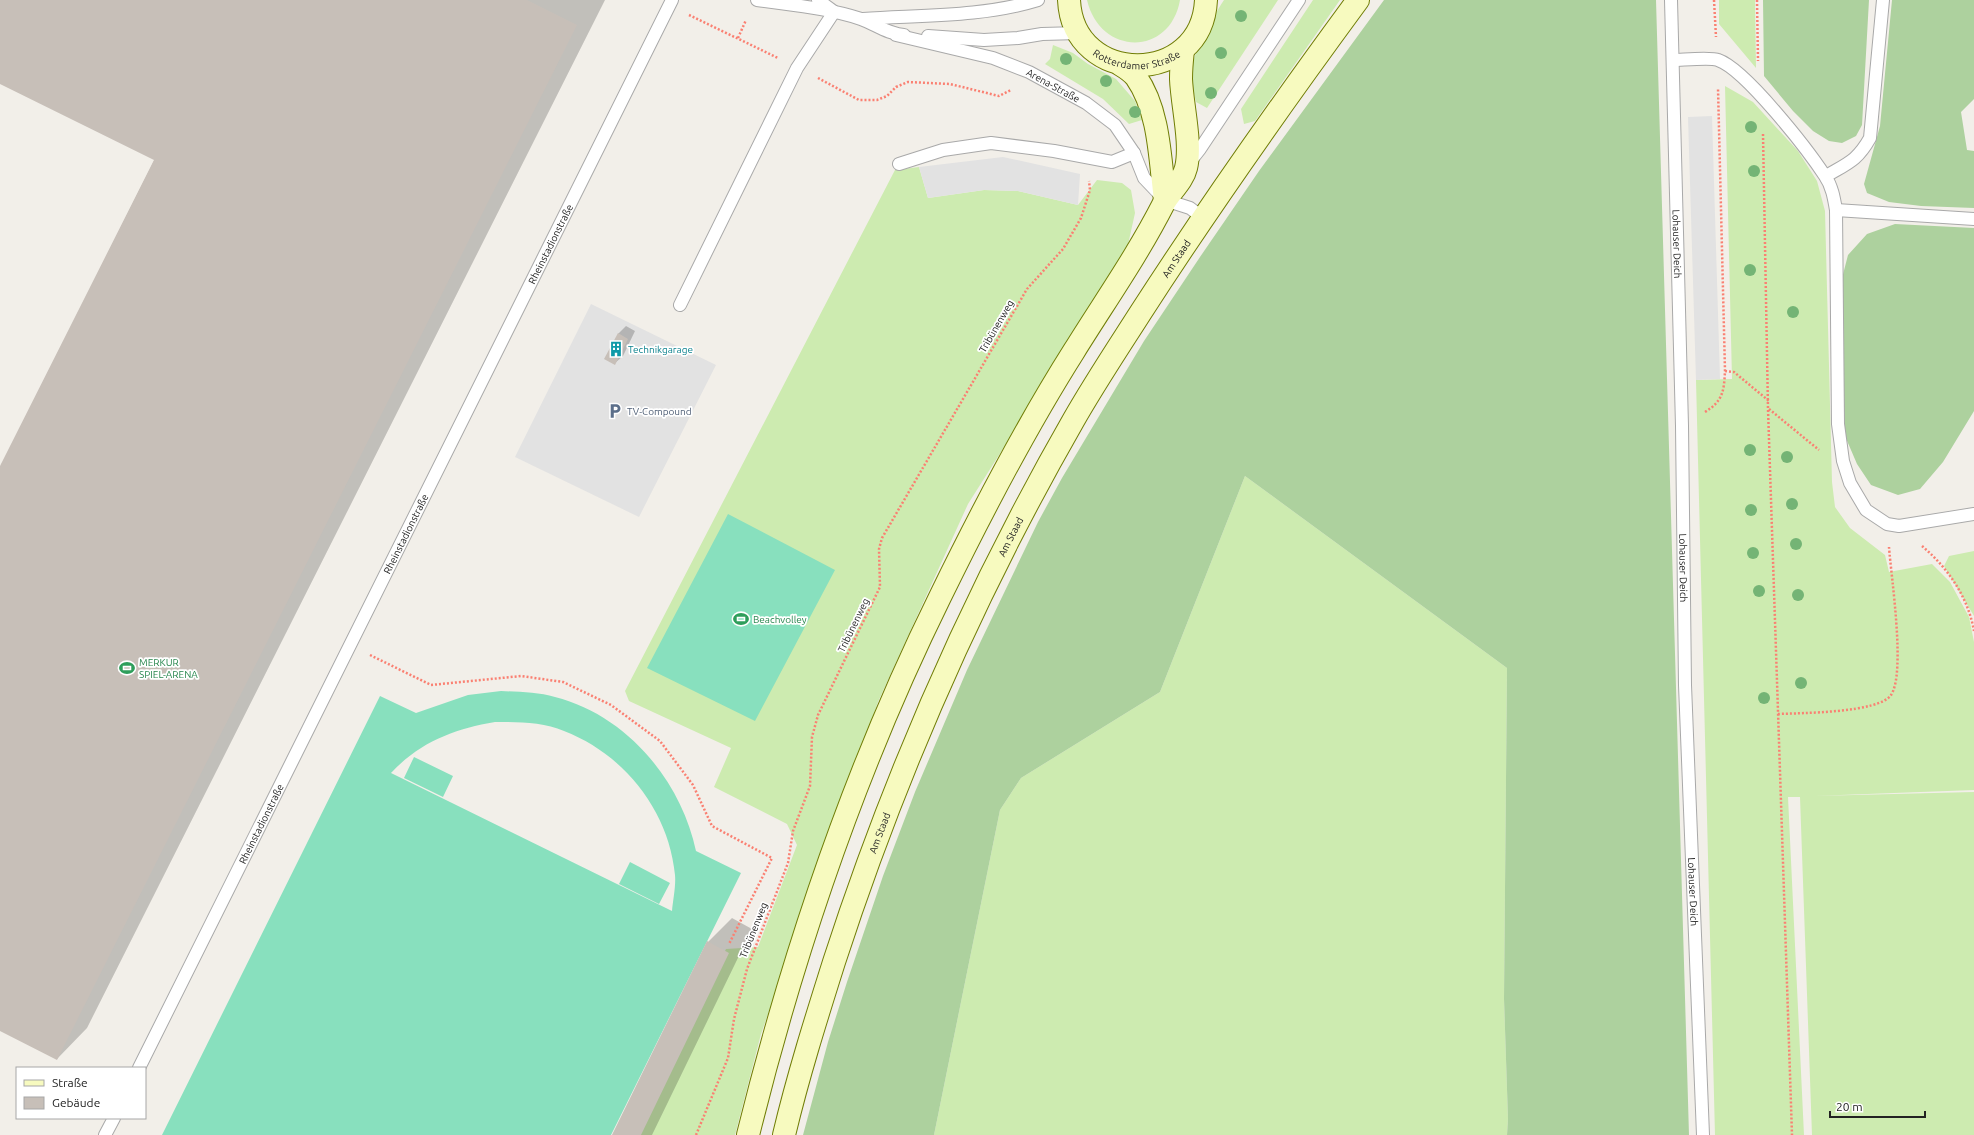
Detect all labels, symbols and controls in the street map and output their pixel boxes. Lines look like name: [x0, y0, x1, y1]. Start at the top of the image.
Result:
street label: Rotterdamer Straße: [1092, 42, 1182, 56]
text: Rotterdamer Straße: [1091, 47, 1182, 71]
street label: Arena-Straße: [1024, 67, 1082, 105]
street label: Rheinstadionstraße: [526, 202, 575, 286]
street label: Lohauser Deich: [1670, 209, 1683, 279]
street label: Am Staad: [1160, 238, 1193, 280]
street label: Tribünenweg: [977, 298, 1016, 355]
building icon: Technikgarage: [607, 340, 625, 358]
place label: Technikgarage: [628, 344, 693, 355]
parking icon: TV-Compound: [606, 402, 624, 420]
place label: TV-Compound: [627, 406, 692, 417]
street label: Rheinstadionstraße: [382, 492, 431, 576]
street label: Am Staad: [996, 515, 1025, 558]
street label: Lohauser Deich: [1677, 533, 1689, 602]
street label: Tribünenweg: [836, 596, 871, 654]
sports icon: Beachvolley: [732, 610, 750, 628]
place label: Beachvolley: [753, 614, 807, 625]
place label: MERKUR SPIEL-ARENA: [139, 657, 198, 680]
sports icon: MERKUR SPIEL-ARENA: [118, 659, 136, 677]
street label: Rheinstadionstraße: [237, 782, 286, 866]
street label: Am Staad: [867, 811, 893, 855]
street label: Lohauser Deich: [1686, 857, 1700, 926]
street label: Tribünenweg: [737, 901, 770, 960]
legend: [16, 1067, 146, 1119]
text: Straße: [52, 1076, 88, 1089]
scale bar: [1830, 1093, 1925, 1119]
text: Gebäude: [52, 1096, 100, 1109]
text: 20 m: [1836, 1100, 1863, 1113]

